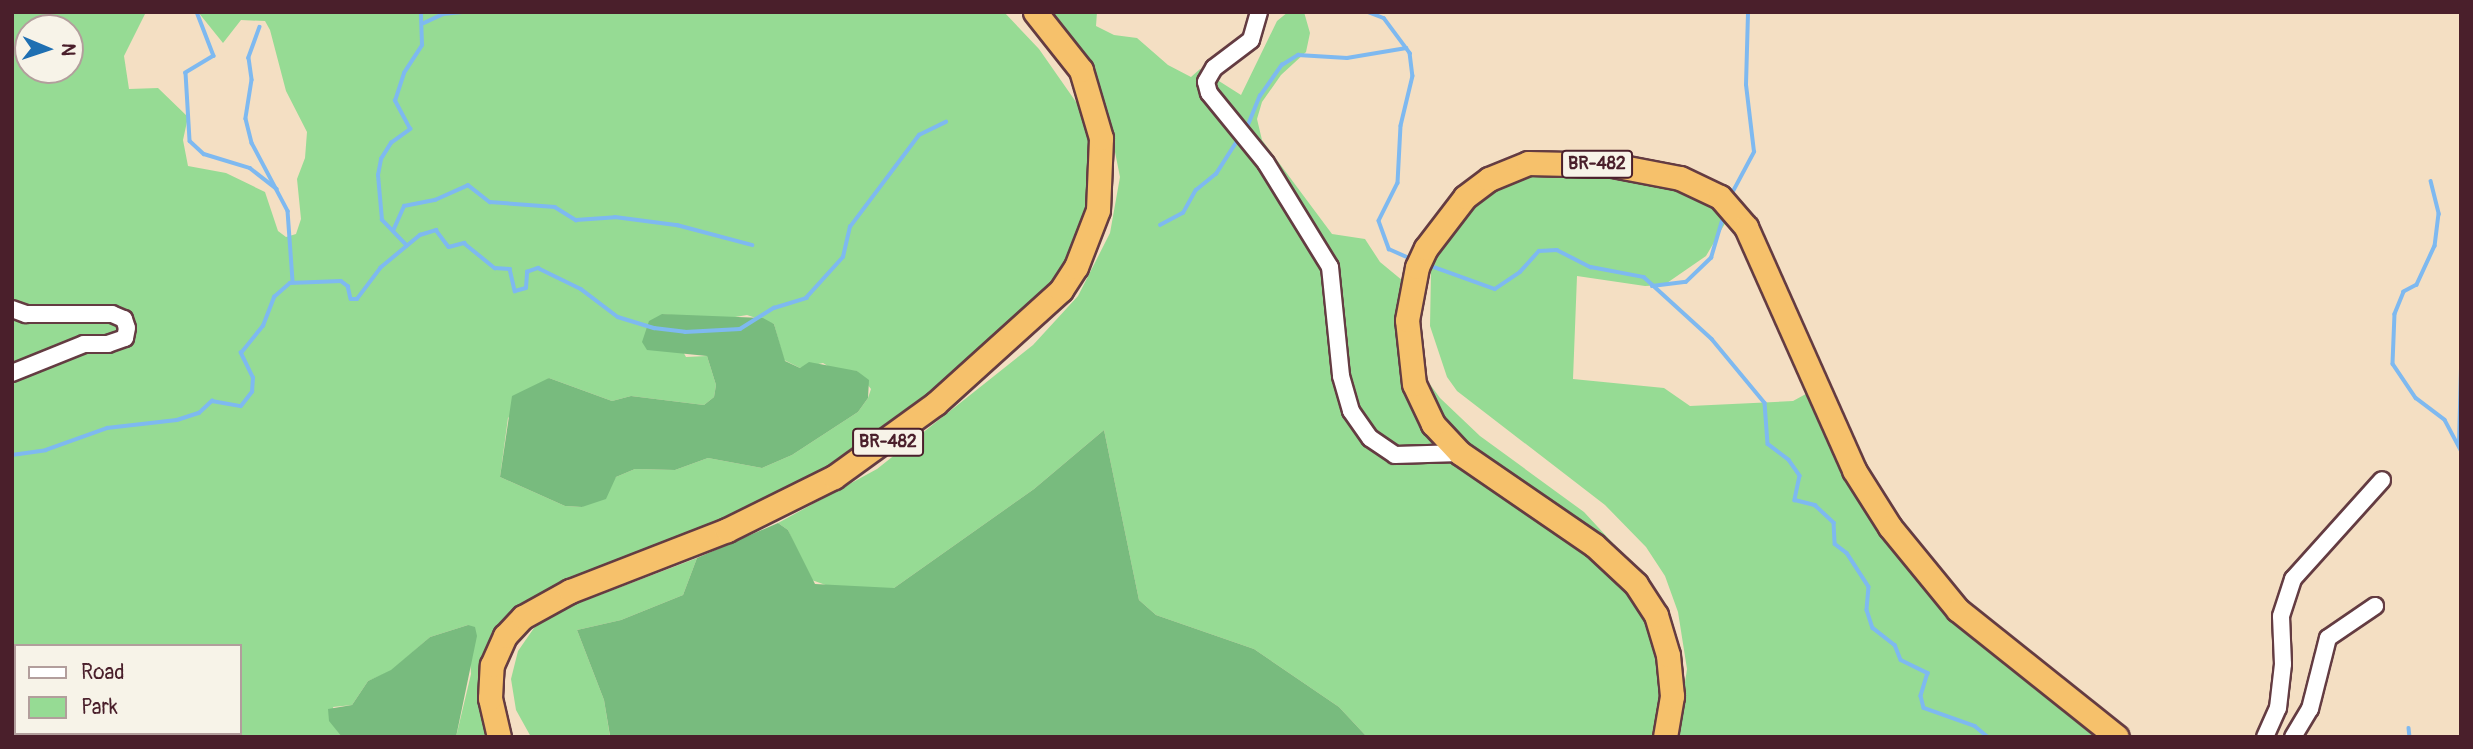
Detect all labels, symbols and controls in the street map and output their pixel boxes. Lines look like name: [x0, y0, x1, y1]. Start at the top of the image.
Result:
north arrow: [14, 14, 84, 84]
text: N: [56, 43, 80, 56]
road number: BR-482: [1560, 149, 1634, 178]
road number: BR-482: [851, 428, 925, 457]
legend: [14, 644, 242, 735]
text: Road: [81, 659, 125, 686]
text: Park: [81, 694, 118, 721]

